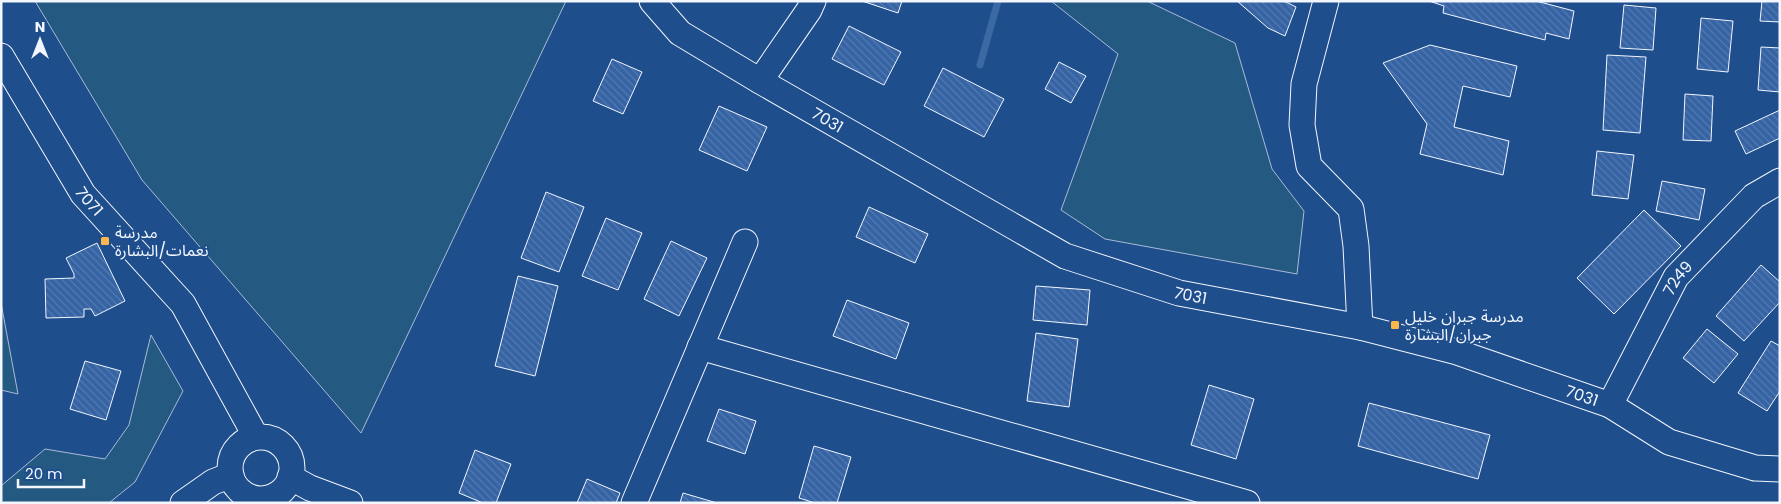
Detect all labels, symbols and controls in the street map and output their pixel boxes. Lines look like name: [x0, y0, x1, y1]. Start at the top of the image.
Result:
north arrow: [15, 15, 65, 65]
text: N: [35, 17, 45, 37]
street label: 7031: [808, 102, 848, 138]
street label: 7071: [70, 182, 109, 221]
place label: مدرسة نعمات/البشارة: [115, 221, 208, 262]
marker: مدرسة نعمات/البشارة: [99, 235, 111, 247]
street label: 7249: [1657, 255, 1697, 299]
street label: 7031: [1171, 281, 1209, 310]
place label: مدرسة جبران خليل جبران/البشارة: [1405, 305, 1524, 346]
marker: مدرسة جبران خليل جبران/البشارة: [1389, 319, 1401, 331]
street label: 7031: [1563, 379, 1602, 412]
scale bar: [18, 456, 84, 488]
text: 20 m: [25, 463, 63, 484]

